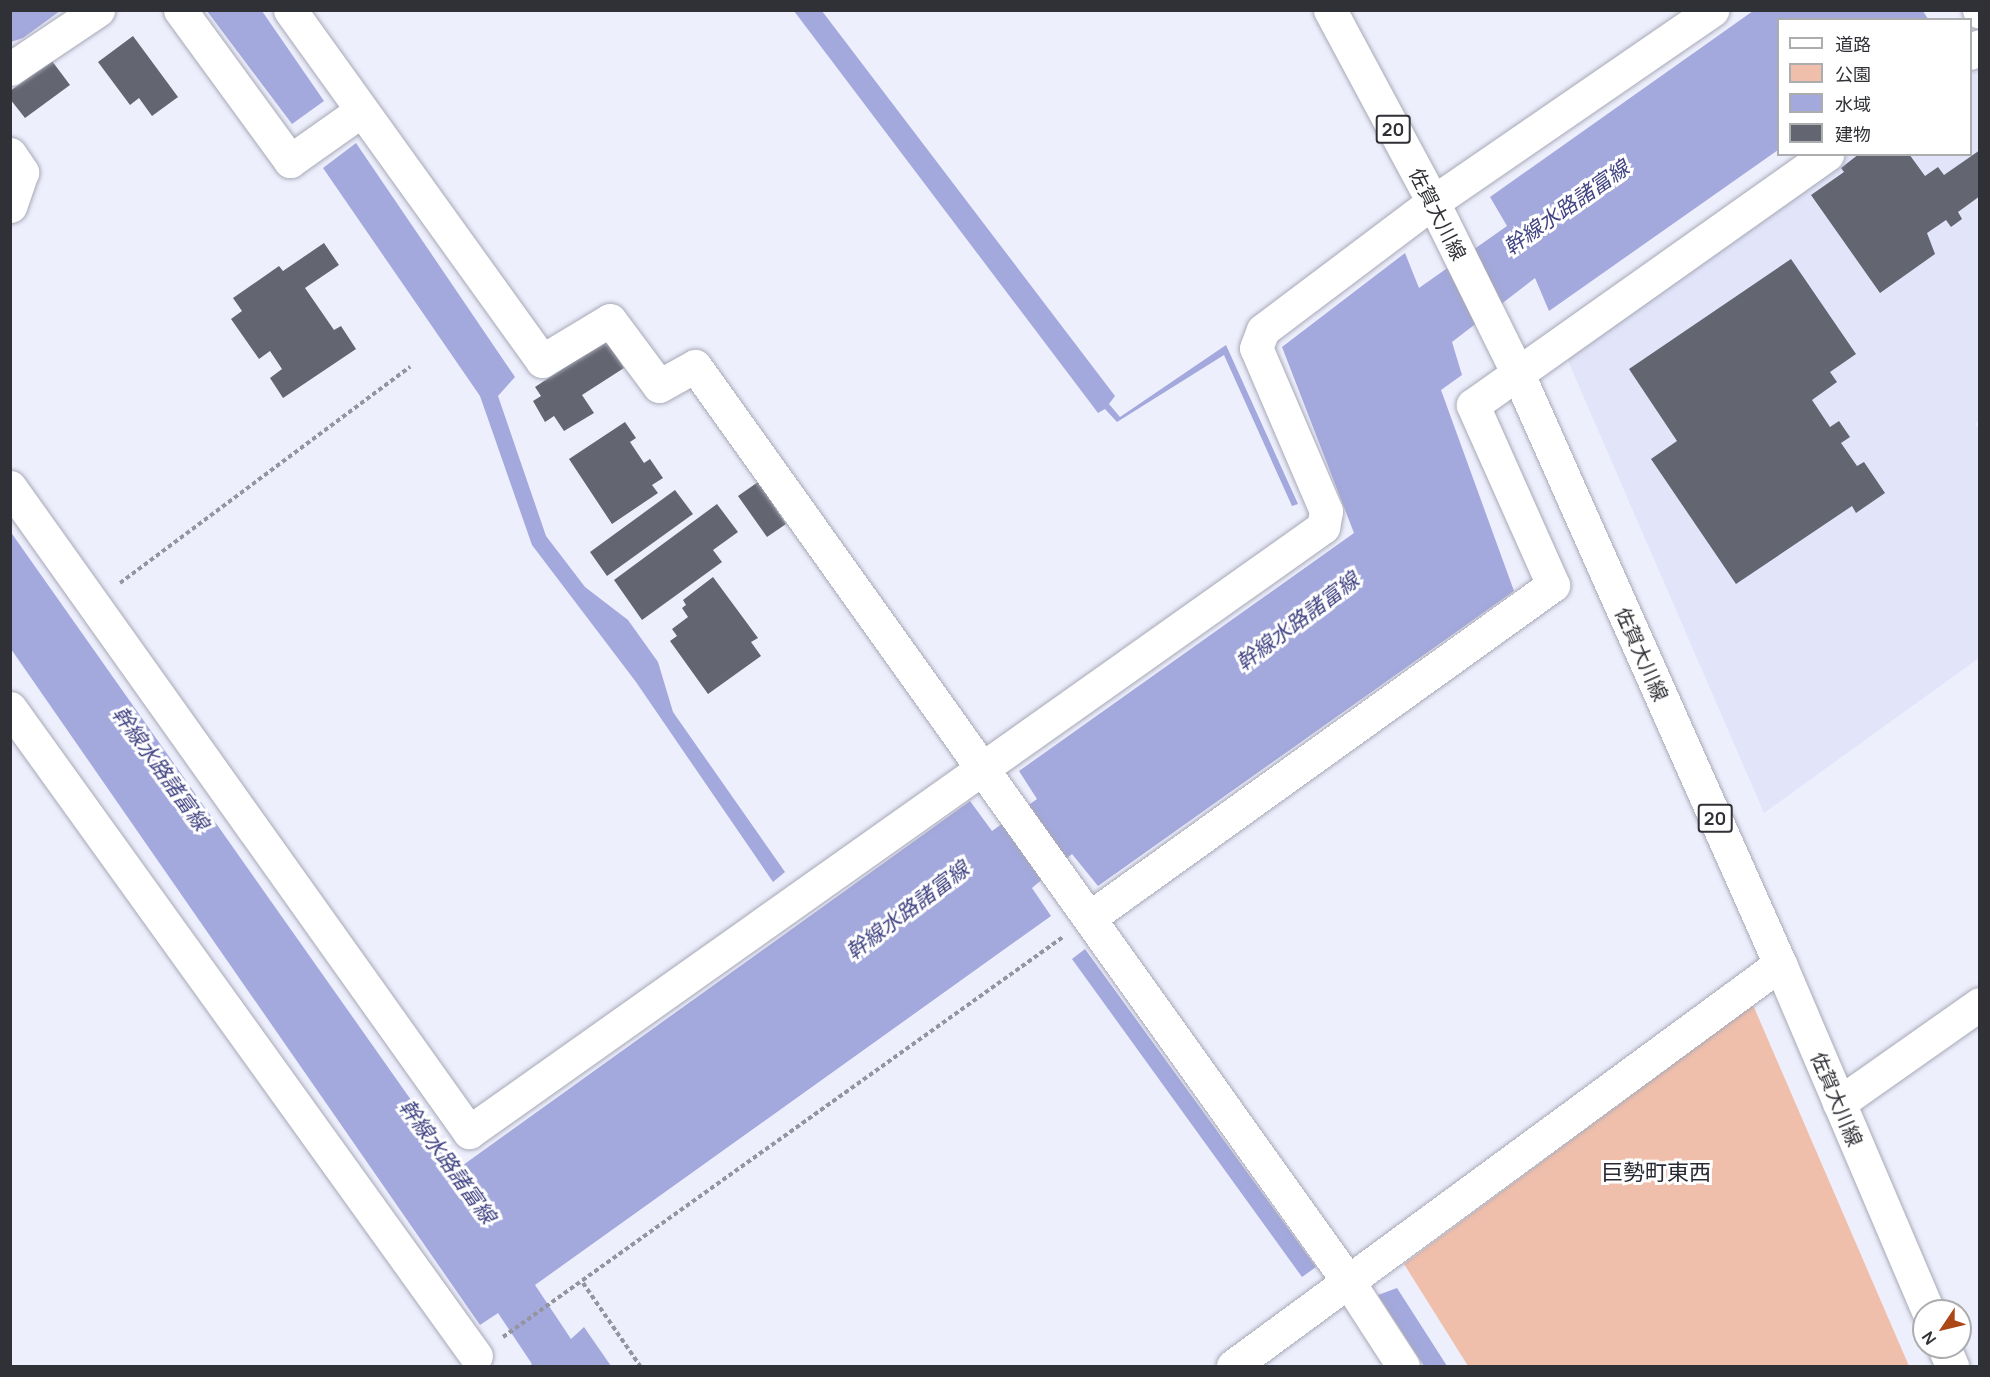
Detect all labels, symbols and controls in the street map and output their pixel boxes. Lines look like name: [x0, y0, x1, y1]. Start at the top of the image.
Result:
legend: [1777, 18, 1972, 156]
text: 道路: [1835, 32, 1871, 56]
text: 公園: [1835, 62, 1871, 86]
text: 水域: [1835, 92, 1871, 116]
road number: 20: [1375, 114, 1411, 144]
text: 建物: [1835, 122, 1871, 146]
water label: 幹線水路諸富線: [1499, 155, 1633, 259]
street label: 佐賀大川線: [1405, 164, 1471, 264]
water label: 幹線水路諸富線: [1231, 567, 1363, 675]
street label: 佐賀大川線: [1611, 603, 1673, 705]
water label: 幹線水路諸富線: [108, 701, 214, 835]
road number: 20: [1697, 803, 1733, 833]
water label: 幹線水路諸富線: [841, 856, 973, 964]
street label: 佐賀大川線: [1806, 1048, 1868, 1150]
water label: 幹線水路諸富線: [395, 1094, 501, 1228]
district label: 巨勢町東西: [1601, 1160, 1711, 1186]
north arrow: [1912, 1299, 1972, 1359]
text: N: [1917, 1327, 1941, 1349]

